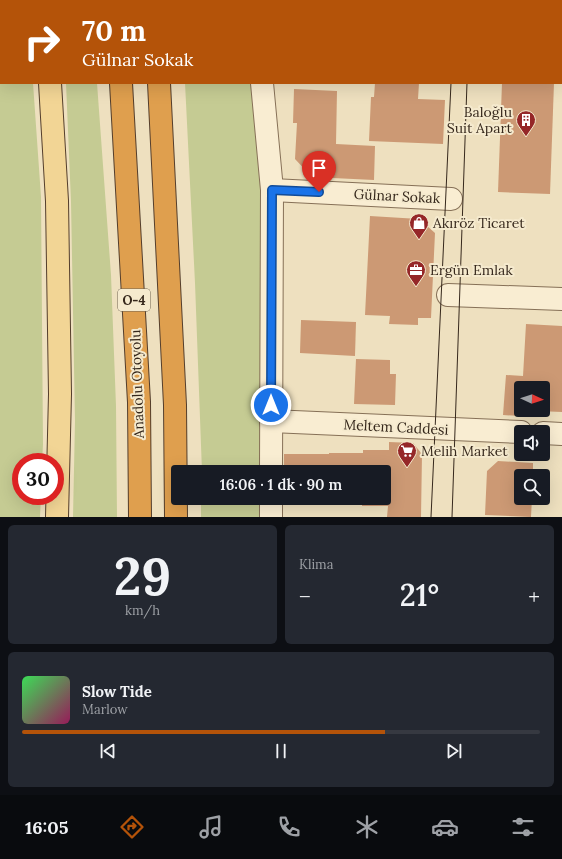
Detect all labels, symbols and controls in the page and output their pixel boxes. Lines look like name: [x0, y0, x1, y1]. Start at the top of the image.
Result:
text: 70 m: [82, 13, 146, 49]
icon: right: [16, 16, 68, 68]
text: Gülnar Sokak: [82, 48, 193, 71]
place label: Baloğlu Suit Apart: [447, 103, 513, 137]
building icon: Baloğlu Suit Apart: [515, 109, 537, 137]
pin: [302, 151, 336, 192]
icon: arrive: [308, 157, 330, 179]
street label: Gülnar Sokak: [353, 185, 441, 207]
shop icon: Akıröz Ticaret: [408, 212, 430, 240]
place label: Akıröz Ticaret: [432, 214, 525, 232]
office icon: Ergün Emlak: [405, 259, 427, 287]
place label: Ergün Emlak: [430, 261, 513, 279]
road number: O-4: [118, 289, 150, 311]
street label: Anadolu Otoyolu: [126, 329, 148, 440]
north arrow: [514, 381, 550, 417]
map controls: [514, 381, 550, 505]
position arrow: [250, 384, 292, 426]
street label: Meltem Caddesi: [343, 415, 449, 439]
button: sound: [514, 425, 550, 461]
supermarket icon: Melih Market: [396, 440, 418, 468]
place label: Melih Market: [421, 442, 508, 460]
speed limit sign: 30: [12, 453, 64, 505]
button: search: [514, 469, 550, 505]
text: 16:06 · 1 dk · 90 m: [220, 475, 342, 494]
text: 29: [114, 543, 171, 609]
text: Klima: [299, 556, 333, 573]
text: 21°: [400, 576, 439, 614]
text: −: [299, 582, 311, 610]
text: +: [528, 582, 540, 610]
text: km/h: [125, 602, 160, 619]
text: Slow Tide: [82, 682, 152, 701]
text: Marlow: [82, 701, 128, 718]
icon: previous: [97, 740, 119, 762]
icon: pause: [270, 740, 292, 762]
icon: next: [443, 740, 465, 762]
icon: directions: [118, 813, 146, 841]
icon: music: [197, 813, 225, 841]
icon: phone: [275, 813, 303, 841]
icon: climate: [353, 813, 381, 841]
icon: car: [431, 813, 459, 841]
icon: filters: [509, 813, 537, 841]
text: 16:05: [25, 816, 68, 839]

